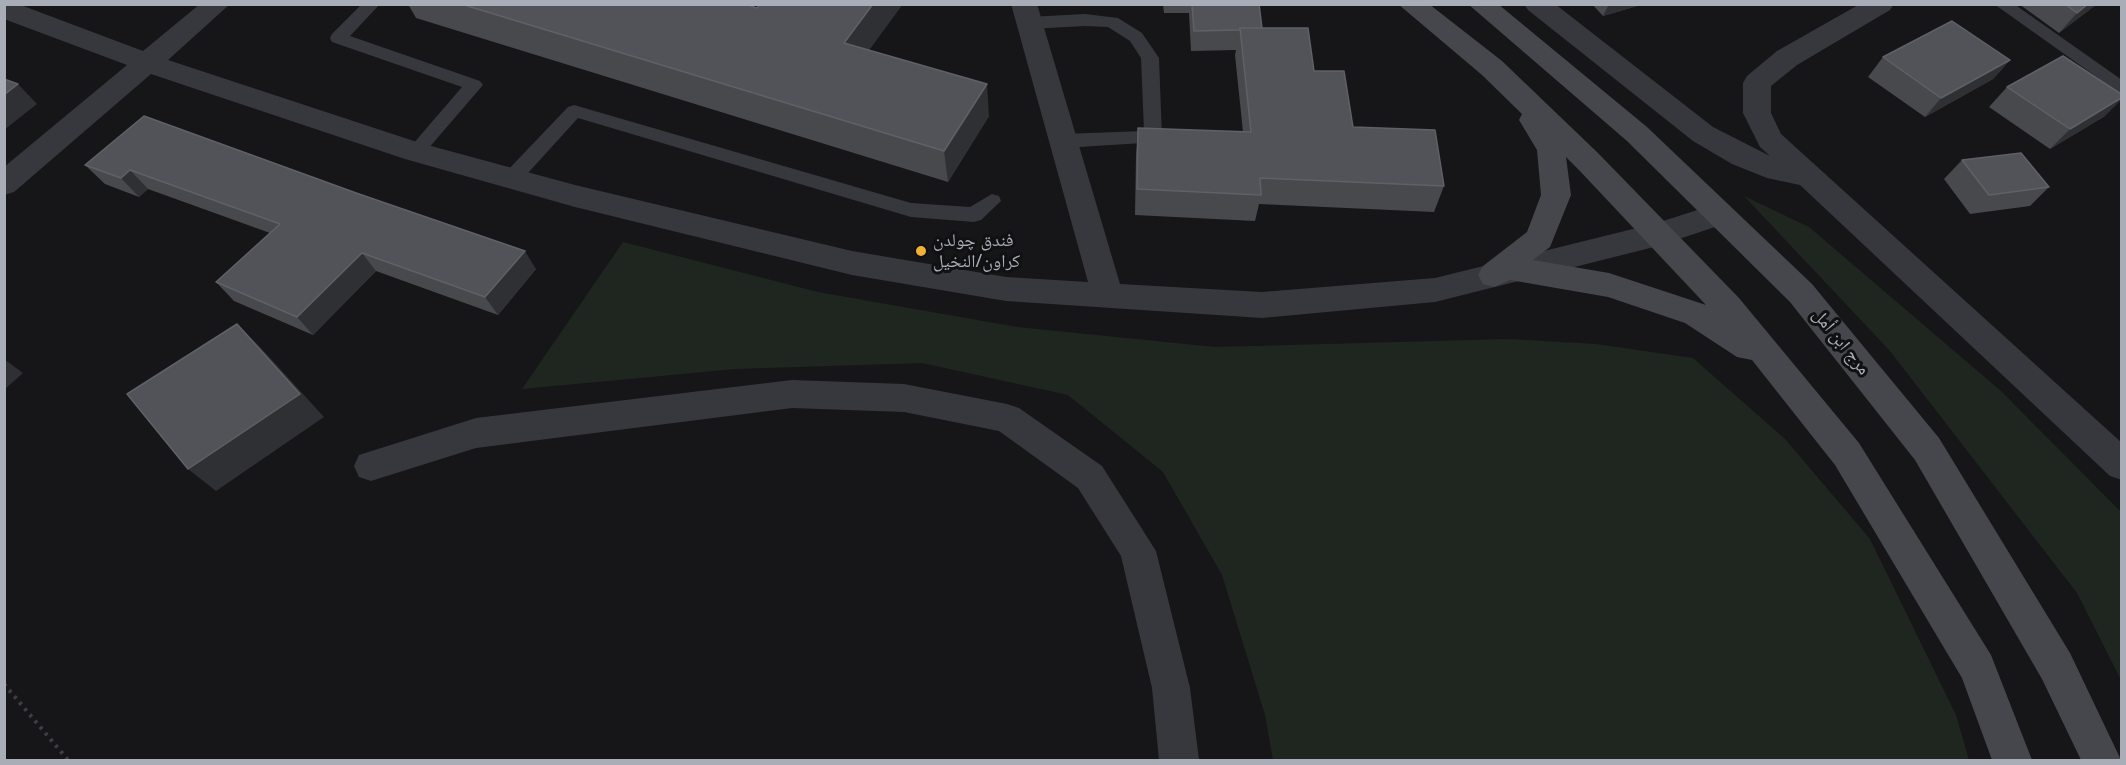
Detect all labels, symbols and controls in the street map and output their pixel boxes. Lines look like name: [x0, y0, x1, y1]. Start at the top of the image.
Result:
place label: فندق چولدن كراون/النخيل: [933, 230, 1020, 272]
marker: فندق چولدن كراون/النخيل: [914, 244, 928, 258]
street label: مرج ابن أمل: [1808, 304, 1874, 380]

